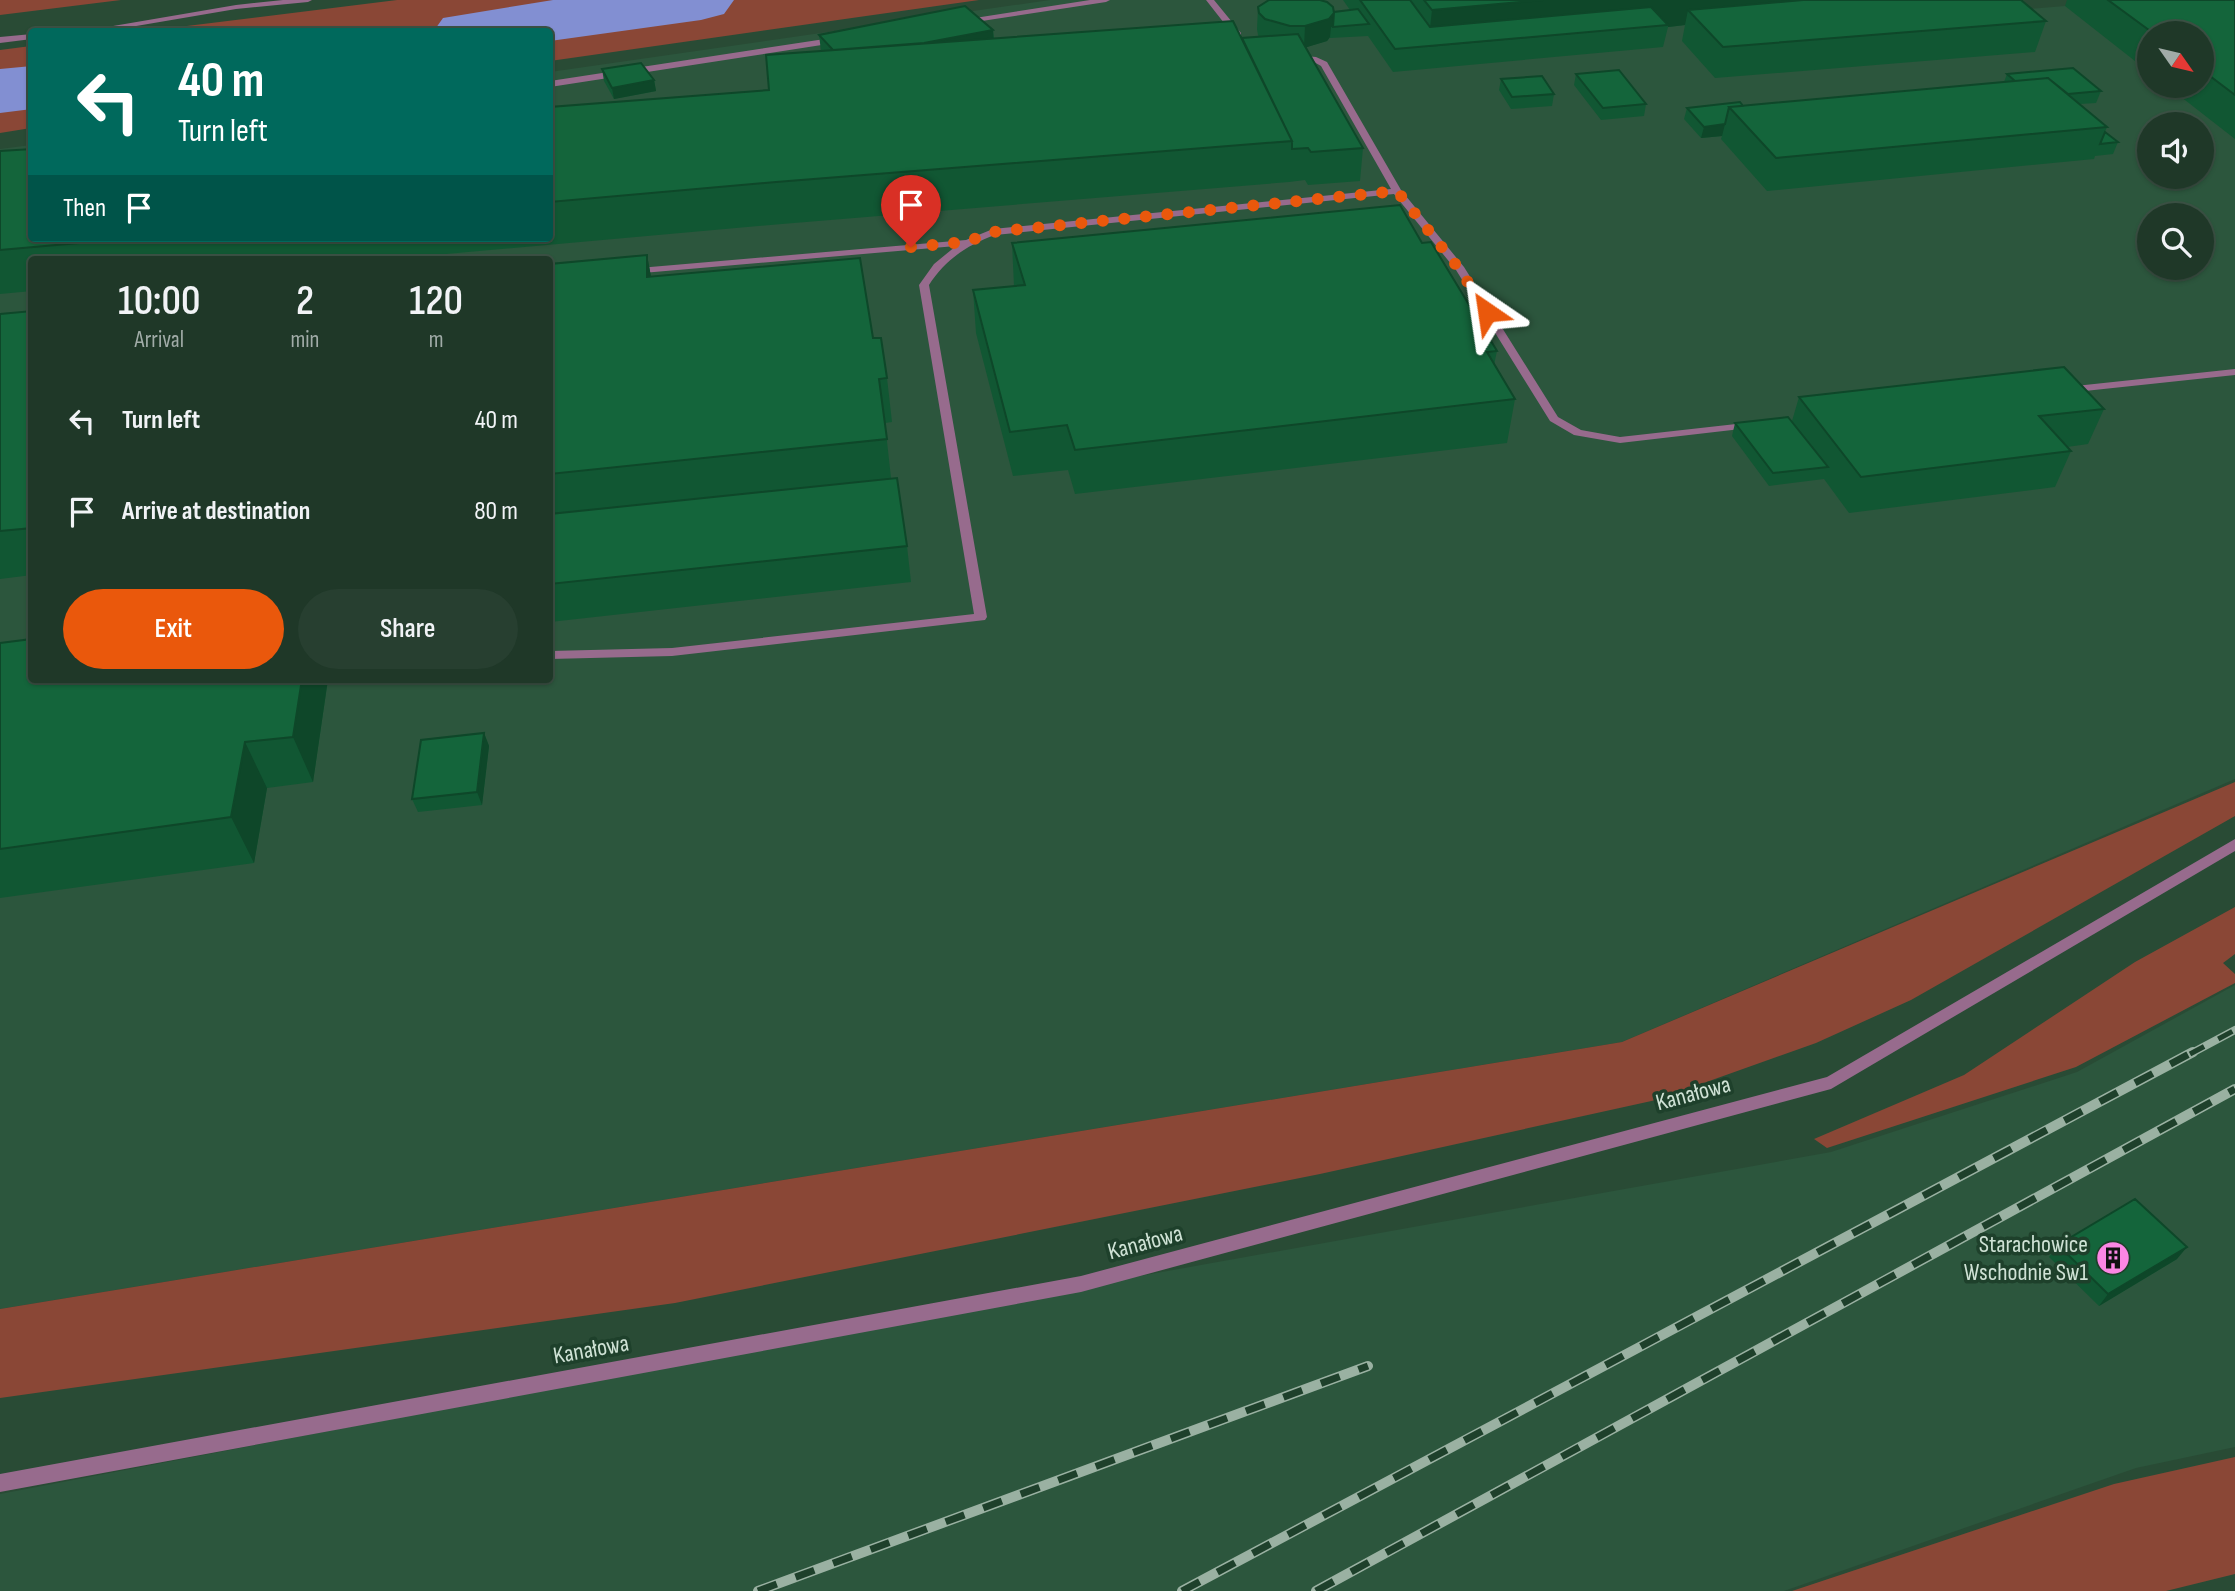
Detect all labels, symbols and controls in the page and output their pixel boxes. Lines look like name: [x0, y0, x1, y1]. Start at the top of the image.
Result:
north arrow: [2137, 21, 2214, 98]
map controls: [2137, 21, 2214, 280]
text: 40 m: [178, 52, 264, 111]
icon: left: [63, 56, 154, 147]
text: Turn left: [178, 112, 268, 151]
button: sound: [2137, 112, 2214, 189]
pin: [881, 175, 941, 247]
icon: arrive: [892, 186, 930, 224]
icon: arrive: [120, 189, 158, 227]
text: Then: [63, 193, 106, 224]
button: search: [2137, 203, 2214, 280]
position arrow: [1450, 275, 1524, 349]
text: 10:00: [118, 276, 200, 327]
text: 2: [296, 276, 314, 327]
text: 120: [409, 276, 463, 327]
text: Arrival: [134, 326, 184, 354]
text: min: [290, 326, 319, 354]
text: m: [429, 326, 444, 354]
icon: left: [63, 402, 101, 440]
text: Turn left: [122, 405, 200, 436]
text: 40 m: [475, 405, 518, 436]
icon: arrive: [63, 493, 101, 531]
text: Arrive at destination: [122, 496, 310, 527]
text: 80 m: [474, 496, 518, 527]
button: Exit: [63, 589, 284, 669]
button: Share: [298, 589, 518, 669]
street label: Kanałowa: [1653, 1070, 1734, 1117]
street label: Kanałowa: [1105, 1219, 1186, 1266]
place label: Starachowice Wschodnie Sw1: [1964, 1230, 2089, 1287]
building icon: Starachowice Wschodnie Sw1: [2094, 1239, 2132, 1277]
street label: Kanałowa: [551, 1329, 631, 1370]

